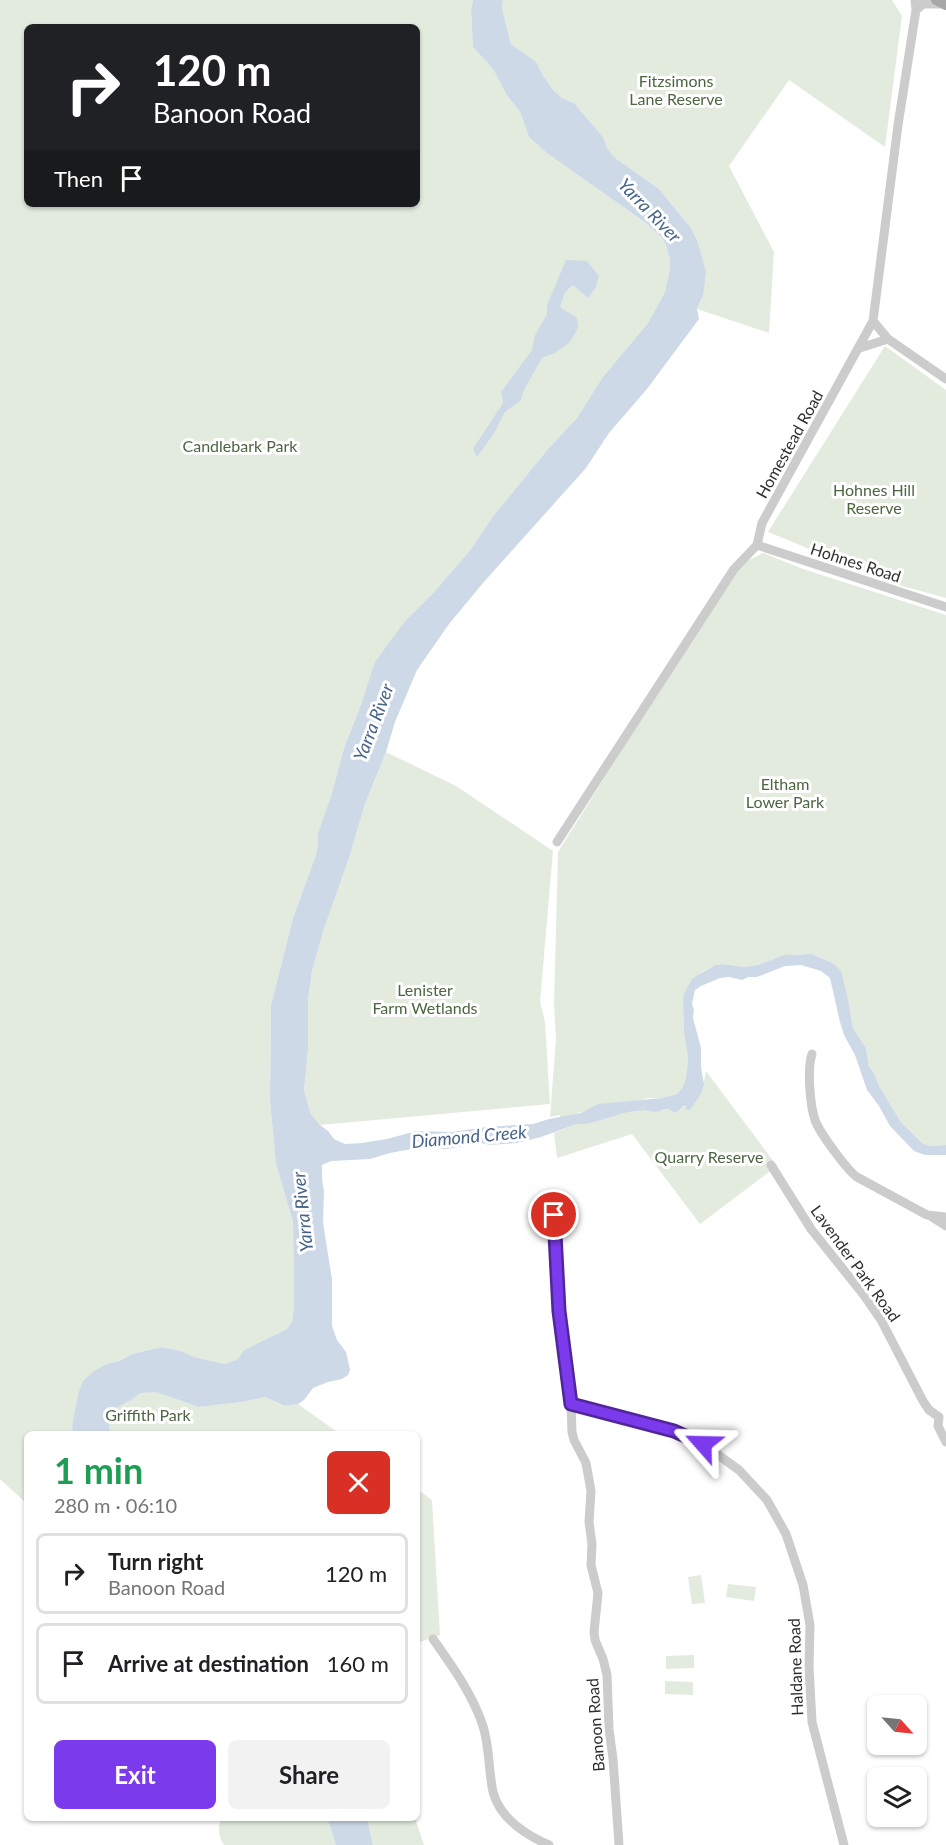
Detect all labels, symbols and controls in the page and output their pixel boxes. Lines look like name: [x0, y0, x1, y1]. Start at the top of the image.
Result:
text: 120 m: [153, 45, 271, 95]
icon: right: [54, 48, 132, 126]
park label: Fitzsimons Lane Reserve: [629, 71, 723, 108]
text: Banoon Road: [153, 96, 311, 129]
icon: arrive: [115, 162, 148, 195]
text: Then: [54, 165, 103, 192]
water label: Yarra River: [614, 173, 687, 247]
street label: Homestead Road: [752, 387, 826, 501]
park label: Candlebark Park: [183, 436, 298, 455]
park label: Hohnes Hill Reserve: [833, 480, 915, 517]
street label: Hohnes Road: [808, 538, 904, 586]
water label: Yarra River: [348, 680, 398, 764]
park label: Eltham Lower Park: [746, 774, 825, 811]
park label: Lenister Farm Wetlands: [372, 980, 478, 1017]
water label: Diamond Creek: [411, 1120, 528, 1152]
park label: Quarry Reserve: [655, 1147, 763, 1166]
water label: Yarra River: [287, 1170, 317, 1253]
pin: [528, 1189, 579, 1240]
icon: arrive: [537, 1198, 570, 1231]
street label: Lavender Park Road: [807, 1201, 905, 1325]
park label: Griffith Park: [105, 1405, 192, 1424]
position arrow: [671, 1412, 735, 1476]
text: 1 min: [54, 1448, 143, 1492]
button: close: [327, 1451, 390, 1514]
text: 280 m · 06:10: [54, 1493, 177, 1517]
text: Turn right: [108, 1548, 203, 1575]
icon: right: [57, 1557, 90, 1590]
text: 120 m: [325, 1560, 387, 1587]
text: Banoon Road: [108, 1575, 225, 1599]
street label: Haldane Road: [784, 1618, 806, 1716]
icon: arrive: [57, 1647, 90, 1680]
text: Arrive at destination: [108, 1650, 309, 1677]
text: 160 m: [327, 1650, 389, 1677]
street label: Banoon Road: [582, 1678, 608, 1772]
north arrow: [867, 1695, 927, 1755]
map controls: [867, 1695, 927, 1827]
button: Exit: [54, 1740, 216, 1809]
button: Share: [228, 1740, 390, 1809]
button: layers: [867, 1767, 927, 1827]

